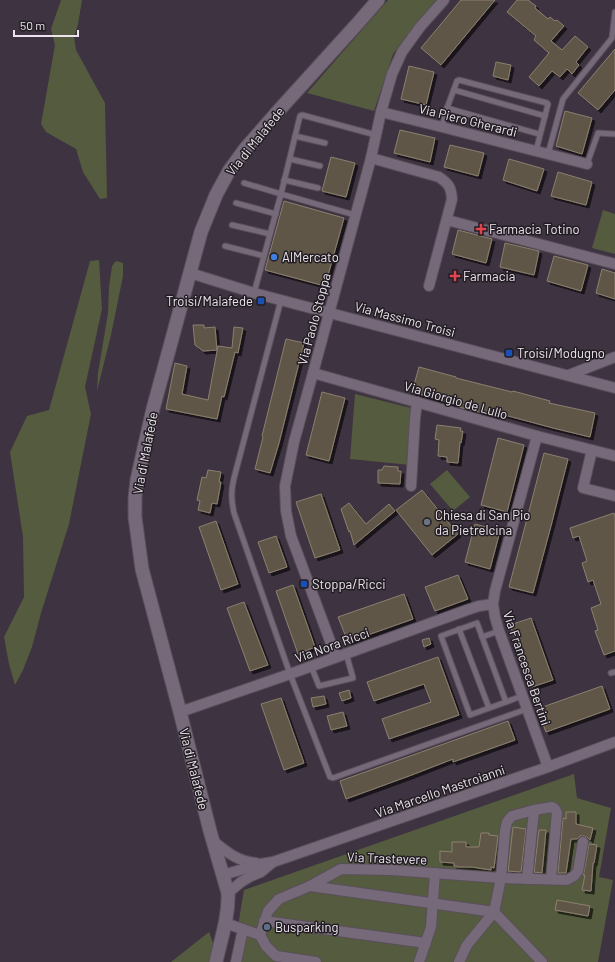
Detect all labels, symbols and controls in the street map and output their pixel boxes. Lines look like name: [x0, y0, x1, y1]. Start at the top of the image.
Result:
scale bar: [14, 12, 78, 38]
text: 50 m: [20, 18, 45, 32]
street label: Via Piero Gherardi: [417, 100, 519, 140]
street label: Via di Malafede: [222, 103, 288, 179]
place label: Farmacia Totino: [489, 221, 580, 237]
marker: Farmacia Totino: [476, 224, 486, 234]
place label: AlMercato: [282, 249, 339, 265]
marker: AlMercato: [269, 252, 279, 262]
place label: Farmacia: [463, 268, 515, 284]
street label: Via Paolo Stoppa: [294, 271, 334, 367]
marker: Farmacia: [450, 271, 460, 281]
place label: Troisi/Malafede: [166, 293, 253, 309]
marker: Troisi/Malafede: [256, 296, 266, 306]
street label: Via Massimo Troisi: [353, 298, 457, 340]
place label: Troisi/Modugno: [517, 345, 605, 361]
marker: Troisi/Modugno: [504, 348, 514, 358]
street label: Via Giorgio de Lullo: [402, 378, 510, 422]
street label: Via di Malafede: [129, 410, 161, 496]
place label: Chiesa di San Pio da Pietrelcina: [435, 507, 530, 538]
marker: Chiesa di San Pio da Pietrelcina: [422, 517, 432, 527]
place label: Stoppa/Ricci: [312, 576, 385, 592]
marker: Stoppa/Ricci: [299, 579, 309, 589]
street label: Via Francesca Bertini: [500, 609, 554, 727]
street label: Via Nora Ricci: [293, 624, 371, 666]
street label: Via di Malafede: [176, 726, 212, 812]
street label: Via Marcello Mastroianni: [373, 761, 507, 821]
street label: Via Trastevere: [347, 849, 427, 867]
place label: Busparking: [275, 919, 339, 935]
marker: Busparking: [262, 922, 272, 932]

